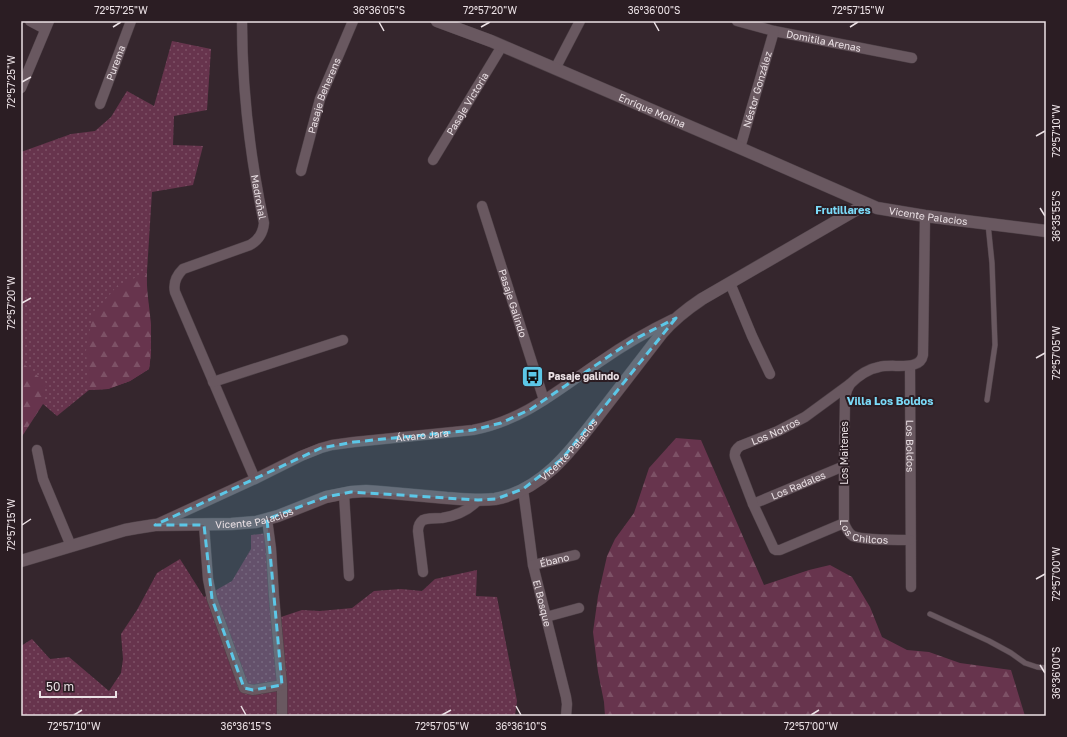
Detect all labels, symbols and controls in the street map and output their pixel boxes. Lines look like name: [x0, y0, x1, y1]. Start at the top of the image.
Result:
text: 72°57'25"W: [94, 4, 148, 16]
text: 36°36'05"S: [353, 4, 405, 16]
text: 72°57'20"W: [463, 4, 517, 16]
text: 36°36'00"S: [628, 4, 680, 16]
text: 72°57'15"W: [832, 4, 885, 16]
street label: Domitila Arenas: [785, 28, 862, 54]
street label: Purema: [103, 43, 127, 82]
street label: Néstor González: [740, 50, 774, 129]
text: 72°57'25"W: [5, 55, 17, 109]
street label: Pasaje Beherens: [305, 56, 343, 135]
street label: Pasaje Victoria: [444, 70, 491, 137]
street label: Enrique Molina: [617, 91, 687, 130]
text: 72°57'10"W: [1050, 104, 1062, 158]
street label: Madroñal: [249, 174, 269, 220]
text: 36°35'55"S: [1050, 190, 1062, 242]
district label: Frutillares: [815, 203, 871, 216]
street label: Vicente Palacios: [888, 204, 968, 227]
street label: Pasaje Galindo: [497, 268, 530, 339]
text: 72°57'20"W: [5, 276, 17, 330]
text: 72°57'05"W: [1050, 326, 1062, 380]
bus stop icon: Pasaje galindo: [519, 363, 545, 389]
place label: Pasaje galindo: [548, 370, 619, 382]
district label: Villa Los Boldos: [847, 394, 933, 407]
street label: Los Notros: [749, 415, 802, 447]
street label: Vicente Palacios: [537, 416, 600, 483]
street label: Los Boldos: [904, 420, 916, 472]
street label: Los Maitenes: [838, 421, 850, 485]
street label: Álvaro Jara: [395, 426, 449, 444]
street label: Los Radales: [769, 468, 827, 502]
text: 72°57'15"W: [5, 498, 17, 551]
street label: Vicente Palacios: [215, 505, 295, 530]
street label: Los Chilcos: [838, 520, 888, 546]
text: 72°57'00"W: [1050, 546, 1062, 601]
street label: Ébano: [538, 551, 570, 569]
street label: El Bosque: [531, 578, 554, 628]
text: 36°36'00"S: [1050, 647, 1062, 699]
scale bar: [40, 673, 116, 699]
text: 50 m: [46, 679, 74, 694]
text: 72°57'10"W: [47, 720, 101, 732]
text: 36°36'15"S: [221, 720, 271, 732]
text: 72°57'05"W: [415, 720, 469, 732]
text: 36°36'10"S: [495, 720, 547, 732]
text: 72°57'00"W: [784, 720, 839, 732]

